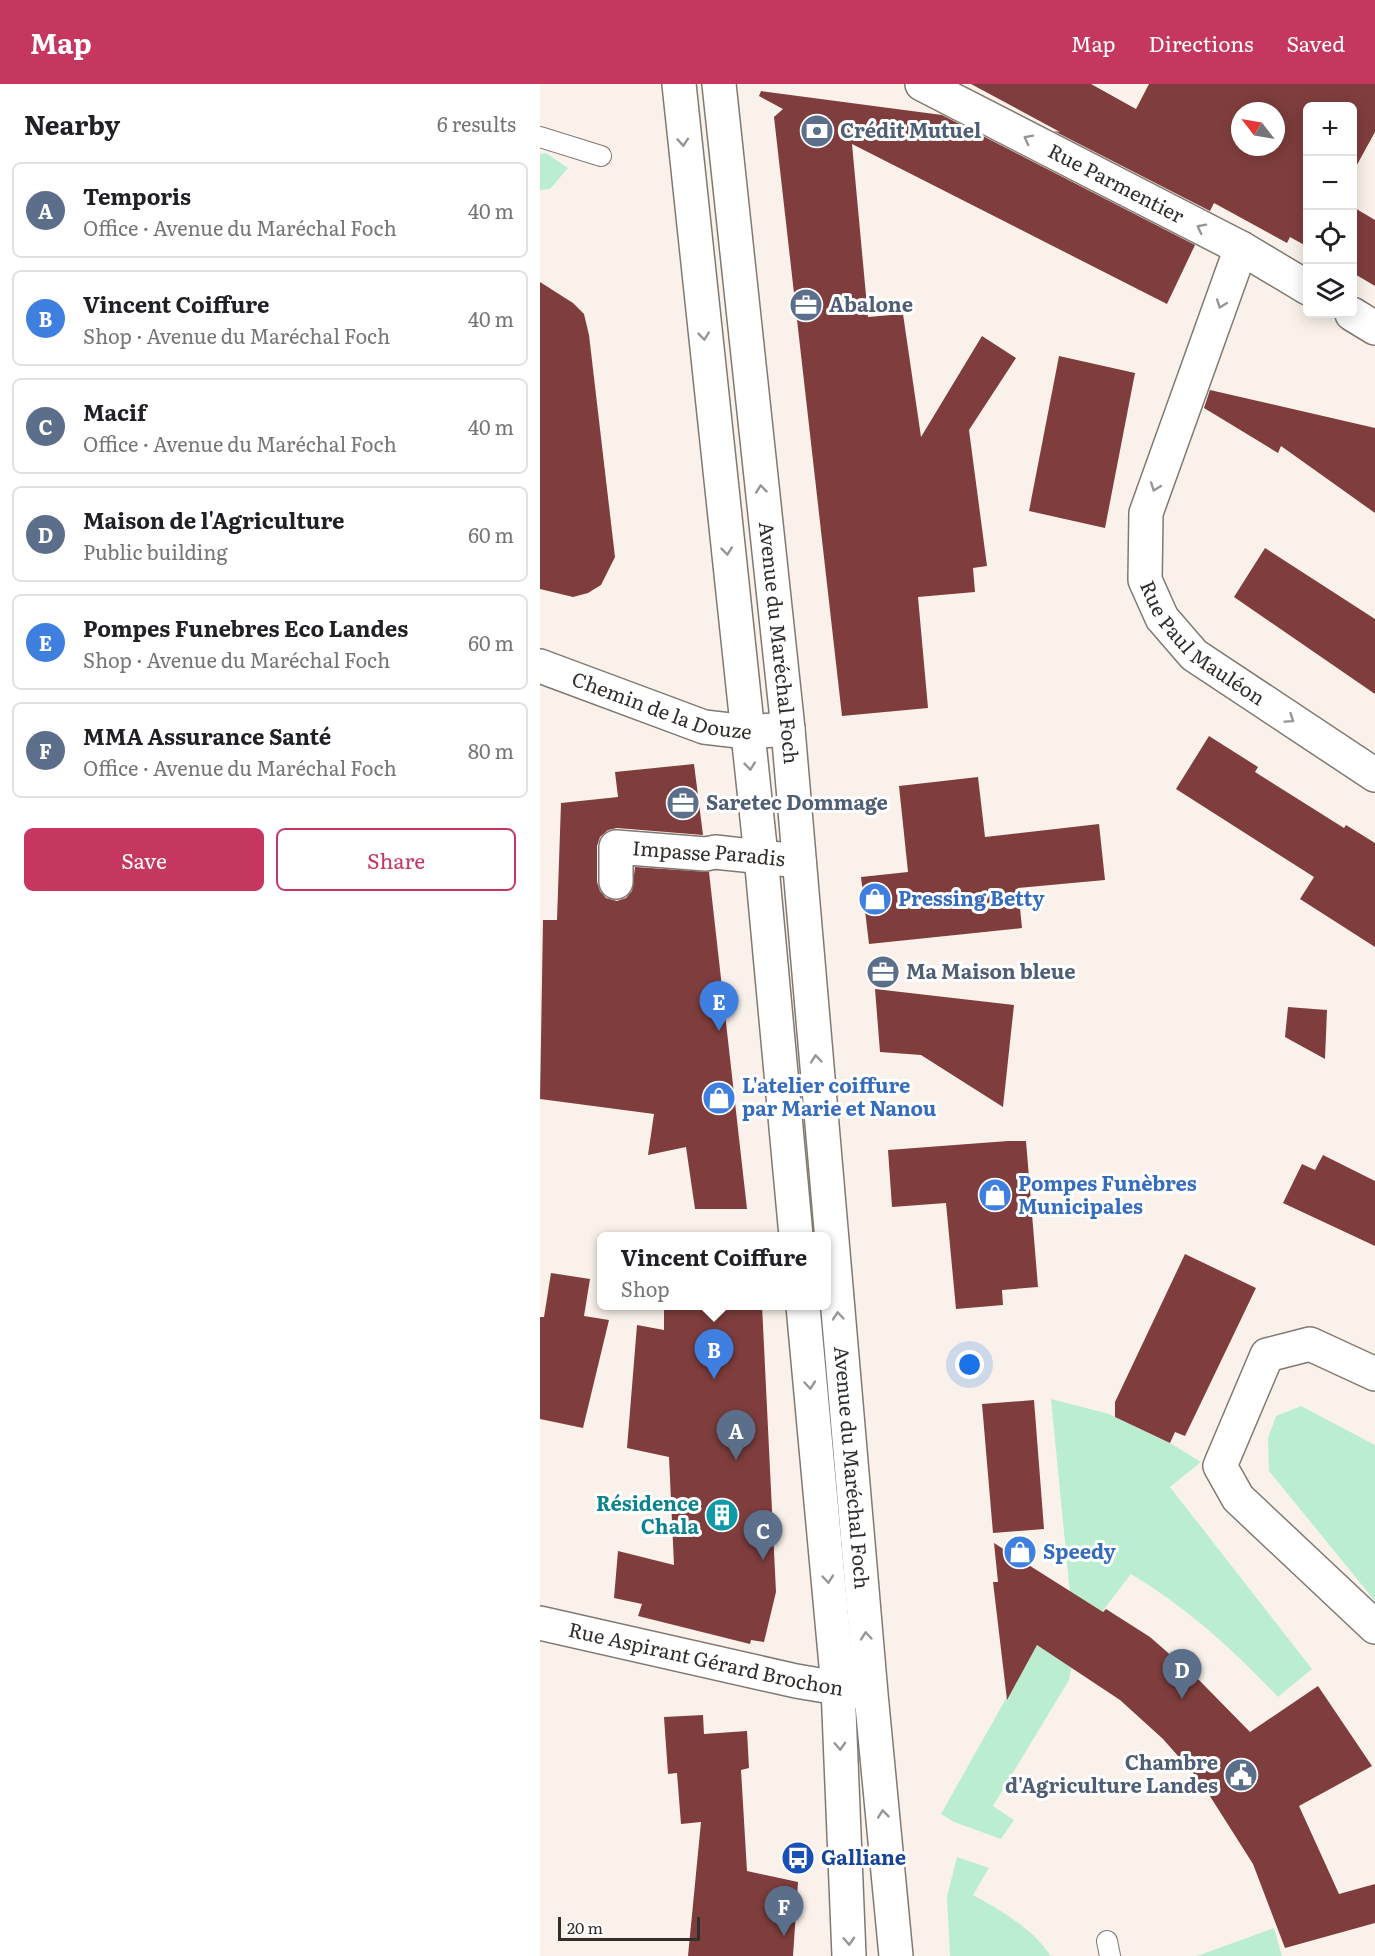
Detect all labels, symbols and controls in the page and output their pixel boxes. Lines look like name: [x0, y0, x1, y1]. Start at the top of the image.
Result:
text: Map: [30, 21, 92, 63]
text: Map: [1071, 27, 1116, 58]
text: Directions: [1149, 27, 1254, 58]
text: Saved: [1287, 27, 1345, 58]
north arrow: [1231, 102, 1285, 156]
map controls: [1303, 102, 1357, 318]
button: +: [1303, 102, 1357, 156]
text: Nearby: [24, 104, 120, 143]
text: 6 results: [437, 108, 516, 138]
bank icon: Crédit Mutuel: [799, 113, 835, 149]
place label: Crédit Mutuel: [840, 114, 981, 144]
street label: Rue Parmentier: [1044, 134, 1191, 230]
one-way arrow: [1024, 135, 1035, 146]
one-way arrow: [677, 138, 690, 147]
button: −: [1303, 156, 1357, 210]
text: Temporis: [83, 179, 191, 212]
text: A: [38, 195, 53, 225]
text: 40 m: [468, 195, 514, 225]
button: locate: [1303, 210, 1357, 264]
text: Office · Avenue du Maréchal Foch: [83, 212, 397, 242]
one-way arrow: [1197, 224, 1208, 235]
button: layers: [1303, 264, 1357, 318]
text: Vincent Coiffure: [83, 287, 269, 320]
office icon: Abalone: [788, 287, 824, 323]
place label: Abalone: [829, 288, 913, 318]
one-way arrow: [1215, 298, 1228, 308]
text: B: [39, 303, 52, 333]
text: 40 m: [468, 303, 514, 333]
text: Shop · Avenue du Maréchal Foch: [83, 320, 390, 350]
one-way arrow: [697, 332, 710, 341]
text: Macif: [83, 395, 147, 428]
text: C: [38, 411, 53, 441]
text: 40 m: [468, 411, 514, 441]
text: Office · Avenue du Maréchal Foch: [83, 428, 397, 458]
one-way arrow: [1149, 481, 1162, 492]
one-way arrow: [756, 484, 768, 493]
text: Maison de l'Agriculture: [83, 503, 345, 536]
text: D: [38, 519, 53, 549]
text: 60 m: [468, 519, 514, 549]
street label: Avenue du Maréchal Foch: [753, 520, 808, 765]
text: Public building: [83, 536, 228, 566]
one-way arrow: [720, 546, 733, 556]
street label: Rue Paul Mauléon: [1134, 575, 1272, 711]
text: Pompes Funebres Eco Landes: [83, 611, 408, 644]
text: E: [39, 627, 52, 657]
text: 60 m: [468, 627, 514, 657]
text: Shop · Avenue du Maréchal Foch: [83, 644, 390, 674]
street label: Chemin de la Douze: [568, 662, 754, 745]
one-way arrow: [1283, 712, 1294, 723]
text: MMA Assurance Santé: [83, 719, 331, 752]
text: F: [39, 735, 52, 765]
text: 80 m: [468, 735, 514, 765]
text: Office · Avenue du Maréchal Foch: [83, 752, 397, 782]
one-way arrow: [744, 761, 756, 770]
office icon: Saretec Dommage: [665, 785, 701, 821]
place label: Saretec Dommage: [706, 786, 888, 816]
button: Save: [24, 828, 264, 891]
button: Share: [276, 828, 516, 891]
street label: Impasse Paradis: [631, 831, 787, 872]
shop icon: Pressing Betty: [857, 881, 893, 917]
place label: Pressing Betty: [898, 882, 1045, 912]
office icon: Ma Maison bleue: [865, 954, 901, 990]
place label: Ma Maison bleue: [906, 955, 1076, 985]
pin: E: [700, 982, 738, 1031]
one-way arrow: [810, 1055, 823, 1064]
place label: L'atelier coiffure par Marie et Nanou: [742, 1069, 936, 1122]
shop icon: L'atelier coiffure par Marie et Nanou: [701, 1080, 737, 1116]
place label: Pompes Funèbres Municipales: [1018, 1167, 1197, 1220]
shop icon: Pompes Funèbres Municipales: [977, 1177, 1013, 1213]
popup: [597, 1232, 831, 1310]
text: Vincent Coiffure: [621, 1240, 807, 1273]
text: Shop: [621, 1273, 670, 1303]
one-way arrow: [832, 1312, 845, 1321]
pin: B: [694, 1330, 734, 1379]
street label: Avenue du Maréchal Foch: [828, 1345, 879, 1590]
your location: [955, 1350, 984, 1379]
one-way arrow: [803, 1380, 816, 1389]
pin: A: [716, 1410, 756, 1460]
place label: Résidence Chala: [596, 1487, 699, 1540]
building icon: Résidence Chala: [704, 1497, 740, 1533]
pin: C: [744, 1510, 782, 1560]
shop icon: Speedy: [1002, 1534, 1038, 1570]
place label: Speedy: [1043, 1535, 1117, 1565]
one-way arrow: [821, 1574, 834, 1583]
street label: Rue Aspirant Gérard Brochon: [566, 1613, 846, 1702]
one-way arrow: [860, 1632, 873, 1641]
pin: D: [1162, 1650, 1202, 1699]
one-way arrow: [834, 1741, 847, 1750]
place label: Chambre d'Agriculture Landes: [1005, 1746, 1218, 1799]
public building icon: Chambre d'Agriculture Landes: [1223, 1757, 1259, 1793]
one-way arrow: [877, 1810, 890, 1819]
bus stop icon: Galliane: [780, 1840, 816, 1876]
place label: Galliane: [821, 1841, 906, 1871]
pin: F: [764, 1886, 804, 1936]
scale bar: [558, 1914, 700, 1942]
text: 20 m: [567, 1915, 603, 1939]
one-way arrow: [842, 1936, 855, 1945]

